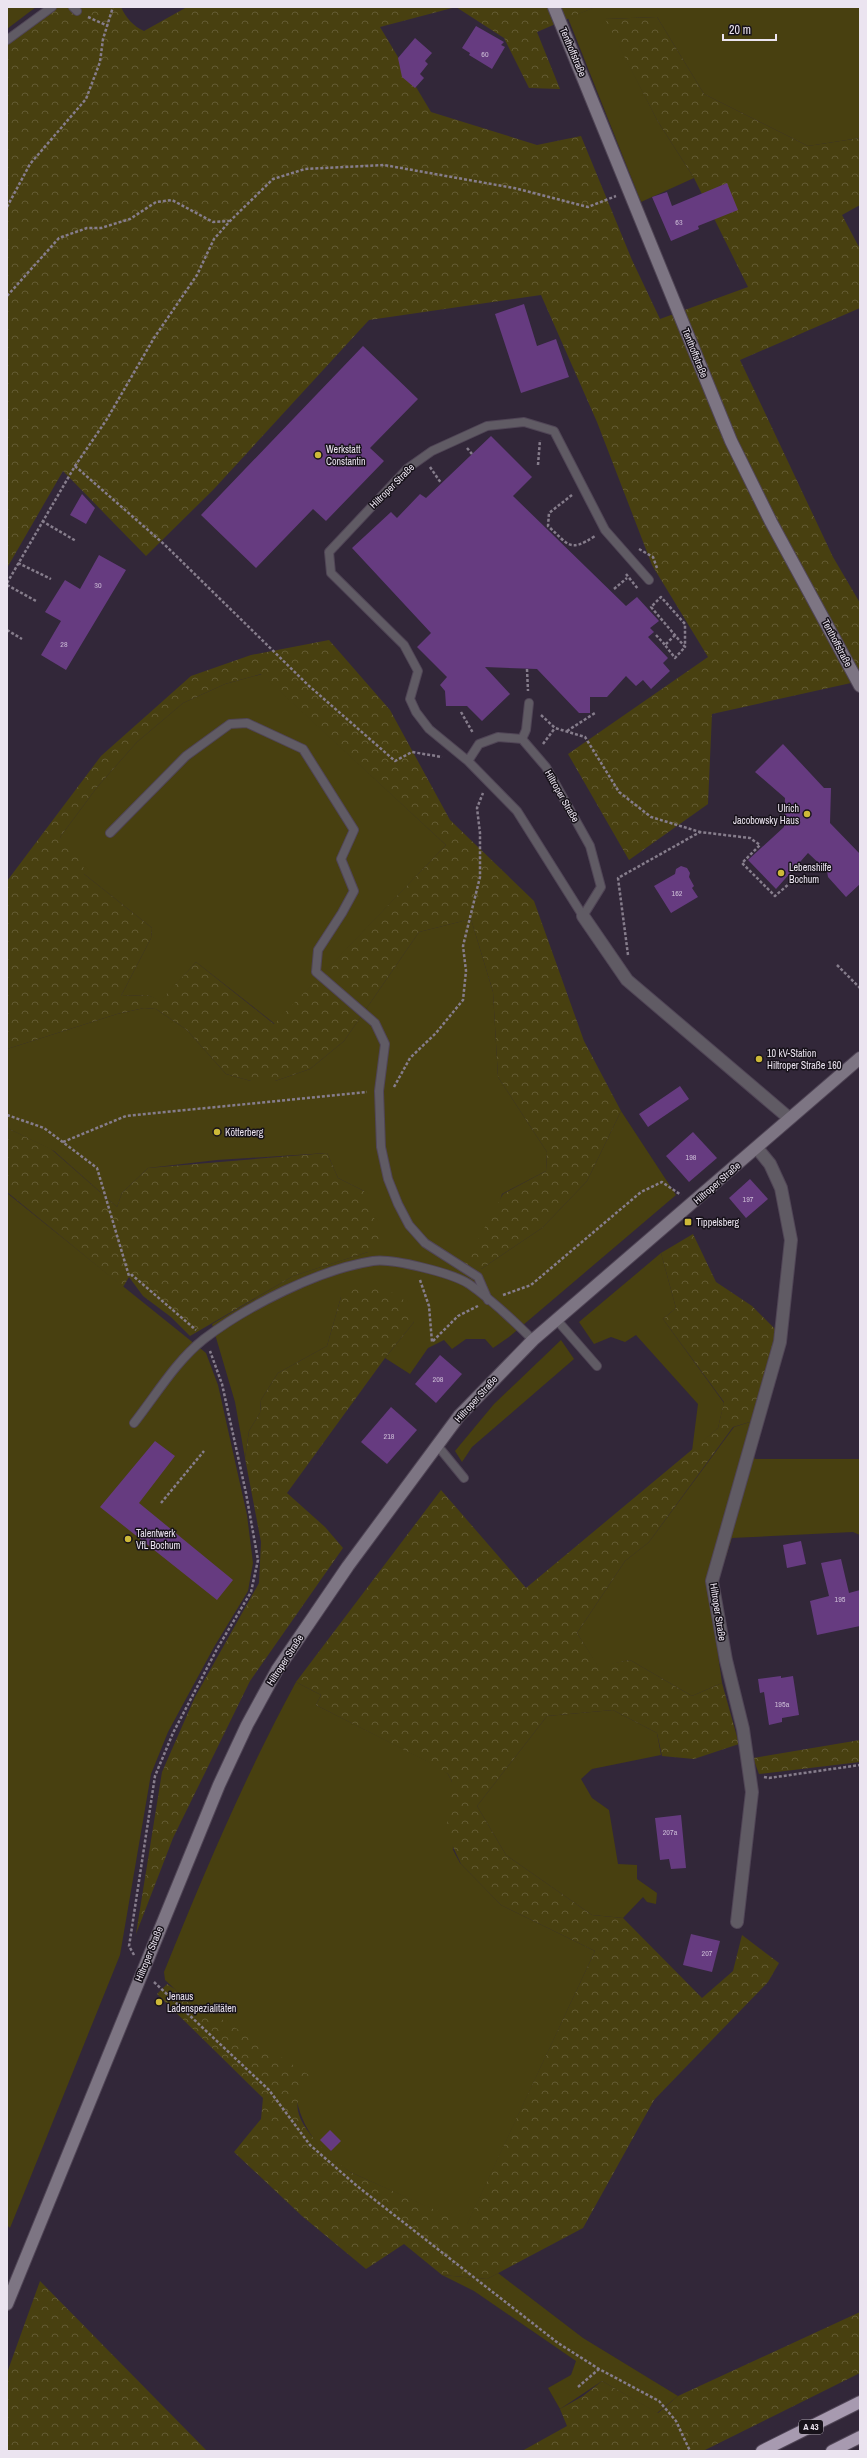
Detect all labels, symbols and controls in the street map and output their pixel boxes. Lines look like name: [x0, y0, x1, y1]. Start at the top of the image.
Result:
scale bar: [723, 16, 776, 42]
text: 20 m: [729, 22, 751, 38]
street label: Tenthoffstraße: [557, 25, 589, 79]
house number: 60: [481, 49, 489, 59]
house number: 63: [675, 217, 683, 227]
street label: Tenthoffstraße: [679, 326, 711, 380]
place label: Werkstatt Constantin: [326, 443, 366, 468]
marker: Werkstatt Constantin: [313, 450, 323, 460]
street label: Hiltroper Straße: [367, 460, 418, 511]
house number: 30: [94, 580, 102, 590]
street label: Tenthoffstraße: [819, 617, 855, 670]
house number: 28: [60, 639, 68, 649]
street label: Hiltroper Straße: [542, 767, 582, 825]
place label: Ulrich Jacobowsky Haus: [733, 802, 799, 827]
marker: Ulrich Jacobowsky Haus: [802, 809, 812, 819]
place label: Lebenshilfe Bochum: [789, 861, 832, 886]
marker: Lebenshilfe Bochum: [776, 868, 786, 878]
house number: 162: [672, 888, 683, 898]
place label: 10 kV-Station Hiltroper Straße 160: [767, 1047, 842, 1072]
marker: 10 kV-Station Hiltroper Straße 160: [754, 1054, 764, 1064]
place label: Kötterberg: [225, 1126, 264, 1139]
marker: Kötterberg: [212, 1127, 222, 1137]
house number: 198: [686, 1152, 697, 1162]
street label: Hiltroper Straße: [691, 1159, 744, 1207]
house number: 197: [743, 1194, 754, 1204]
place label: Tippelsberg: [696, 1216, 740, 1229]
marker: Tippelsberg: [683, 1217, 693, 1227]
street label: Hiltroper Straße: [452, 1373, 501, 1425]
house number: 208: [433, 1374, 444, 1384]
house number: 218: [384, 1431, 395, 1441]
place label: Talentwerk VfL Bochum: [136, 1527, 181, 1552]
marker: Talentwerk VfL Bochum: [123, 1534, 133, 1544]
street label: Hiltroper Straße: [707, 1582, 729, 1642]
house number: 195: [835, 1594, 846, 1604]
street label: Hiltroper Straße: [264, 1632, 307, 1688]
house number: 195a: [775, 1699, 790, 1709]
house number: 207a: [663, 1827, 678, 1837]
street label: Hiltroper Straße: [132, 1924, 166, 1983]
house number: 207: [702, 1948, 713, 1958]
place label: Jenaus Ladenspezialitäten: [167, 1990, 236, 2015]
marker: Jenaus Ladenspezialitäten: [154, 1997, 164, 2007]
road number: A 43: [799, 2420, 823, 2434]

